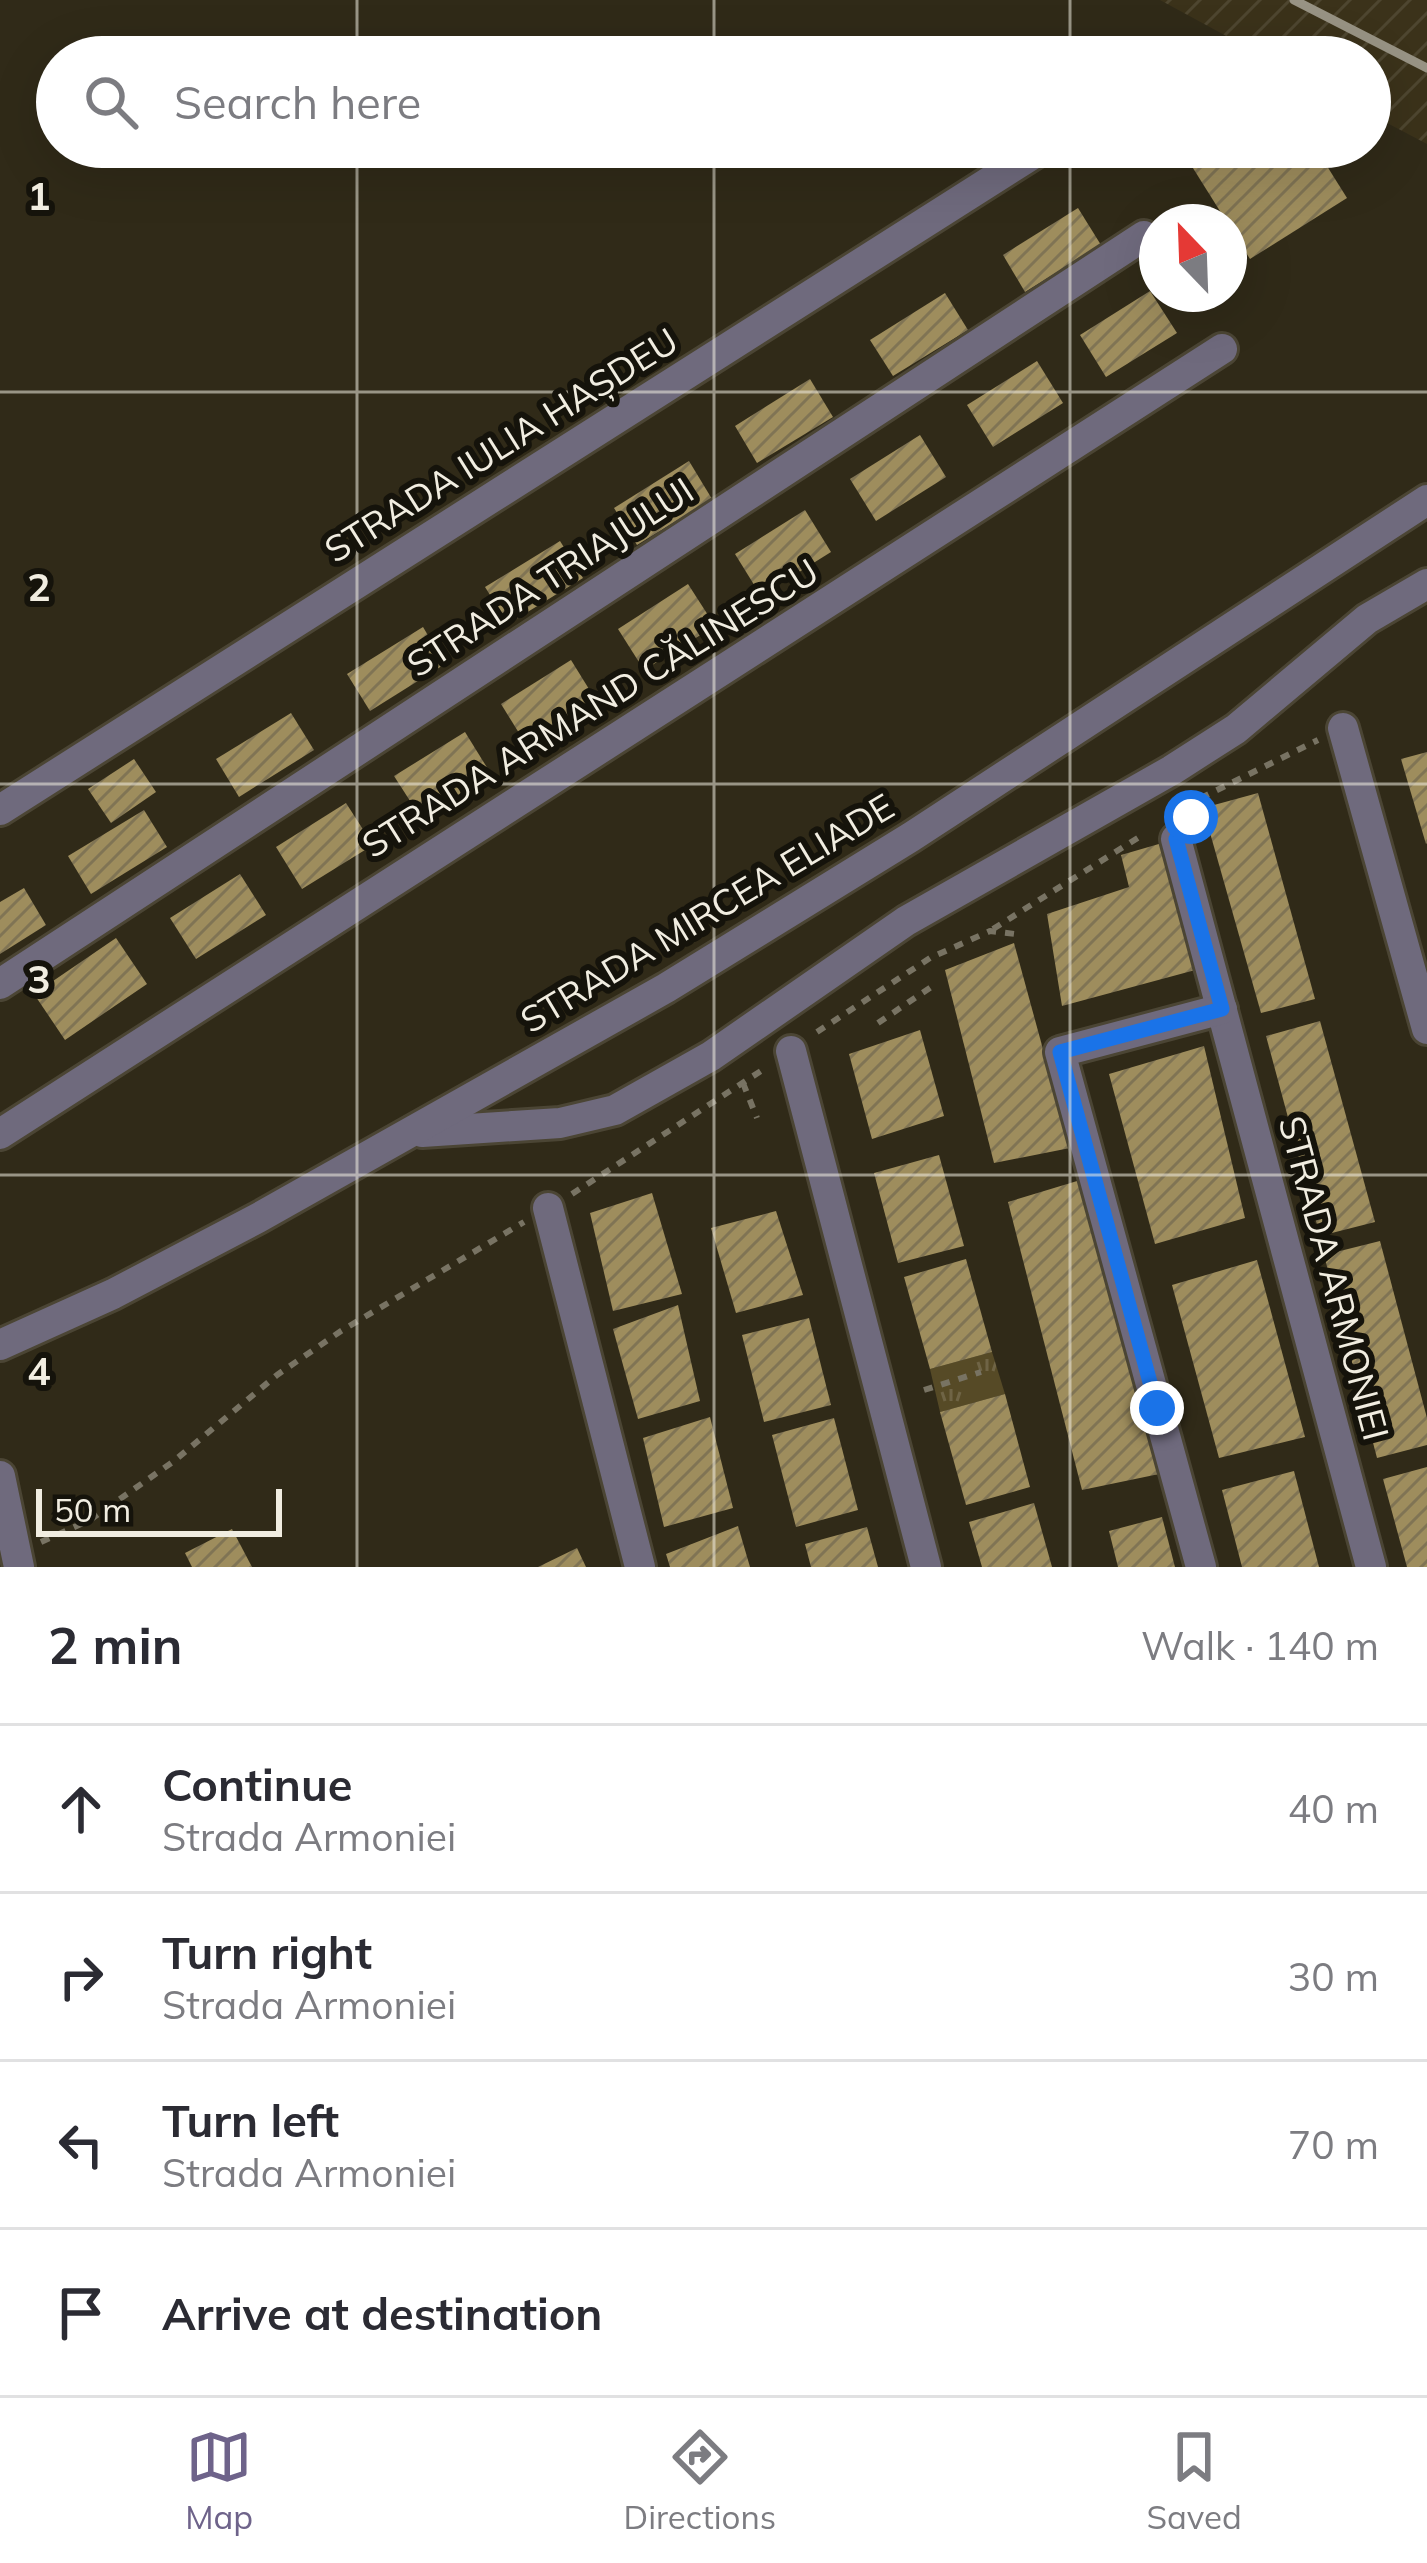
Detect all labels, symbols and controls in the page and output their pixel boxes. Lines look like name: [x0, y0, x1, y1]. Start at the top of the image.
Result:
search box: [36, 36, 1391, 168]
icon: search: [78, 69, 144, 135]
text: Search here: [174, 74, 421, 130]
text: 1: [27, 171, 51, 220]
north arrow: [1139, 204, 1247, 312]
street label: STRADA IULIA HAȘDEU: [316, 317, 686, 573]
street label: STRADA TRIAJULUI: [398, 467, 701, 686]
street label: STRADA ARMAND CĂLINESCU: [353, 548, 826, 867]
text: 2: [27, 562, 51, 611]
street label: STRADA MIRCEA ELIADE: [512, 783, 902, 1042]
route start: [1164, 790, 1218, 844]
text: 3: [27, 954, 51, 1003]
street label: STRADA ARMONIEI: [1270, 1111, 1399, 1445]
text: 4: [27, 1346, 51, 1395]
route end: [1130, 1381, 1184, 1435]
scale bar: [36, 1483, 282, 1536]
text: 50 m: [54, 1489, 131, 1530]
text: 2 min: [48, 1613, 183, 1677]
text: Walk · 140 m: [1141, 1621, 1379, 1670]
text: Continue: [162, 1756, 352, 1812]
icon: ahead: [48, 1776, 114, 1842]
text: 40 m: [1288, 1784, 1379, 1833]
text: Strada Armoniei: [162, 1812, 456, 1861]
text: Turn right: [162, 1924, 372, 1980]
icon: right: [48, 1944, 114, 2010]
text: 30 m: [1288, 1952, 1379, 2001]
text: Strada Armoniei: [162, 1980, 456, 2029]
text: Turn left: [162, 2092, 339, 2148]
icon: left: [48, 2112, 114, 2178]
text: 70 m: [1288, 2120, 1379, 2169]
text: Strada Armoniei: [162, 2148, 456, 2197]
icon: arrive: [48, 2280, 114, 2346]
text: Arrive at destination: [162, 2285, 602, 2341]
tab: Map: [185, 2424, 253, 2537]
tab: Directions: [624, 2424, 776, 2537]
tab: Saved: [1147, 2424, 1242, 2537]

